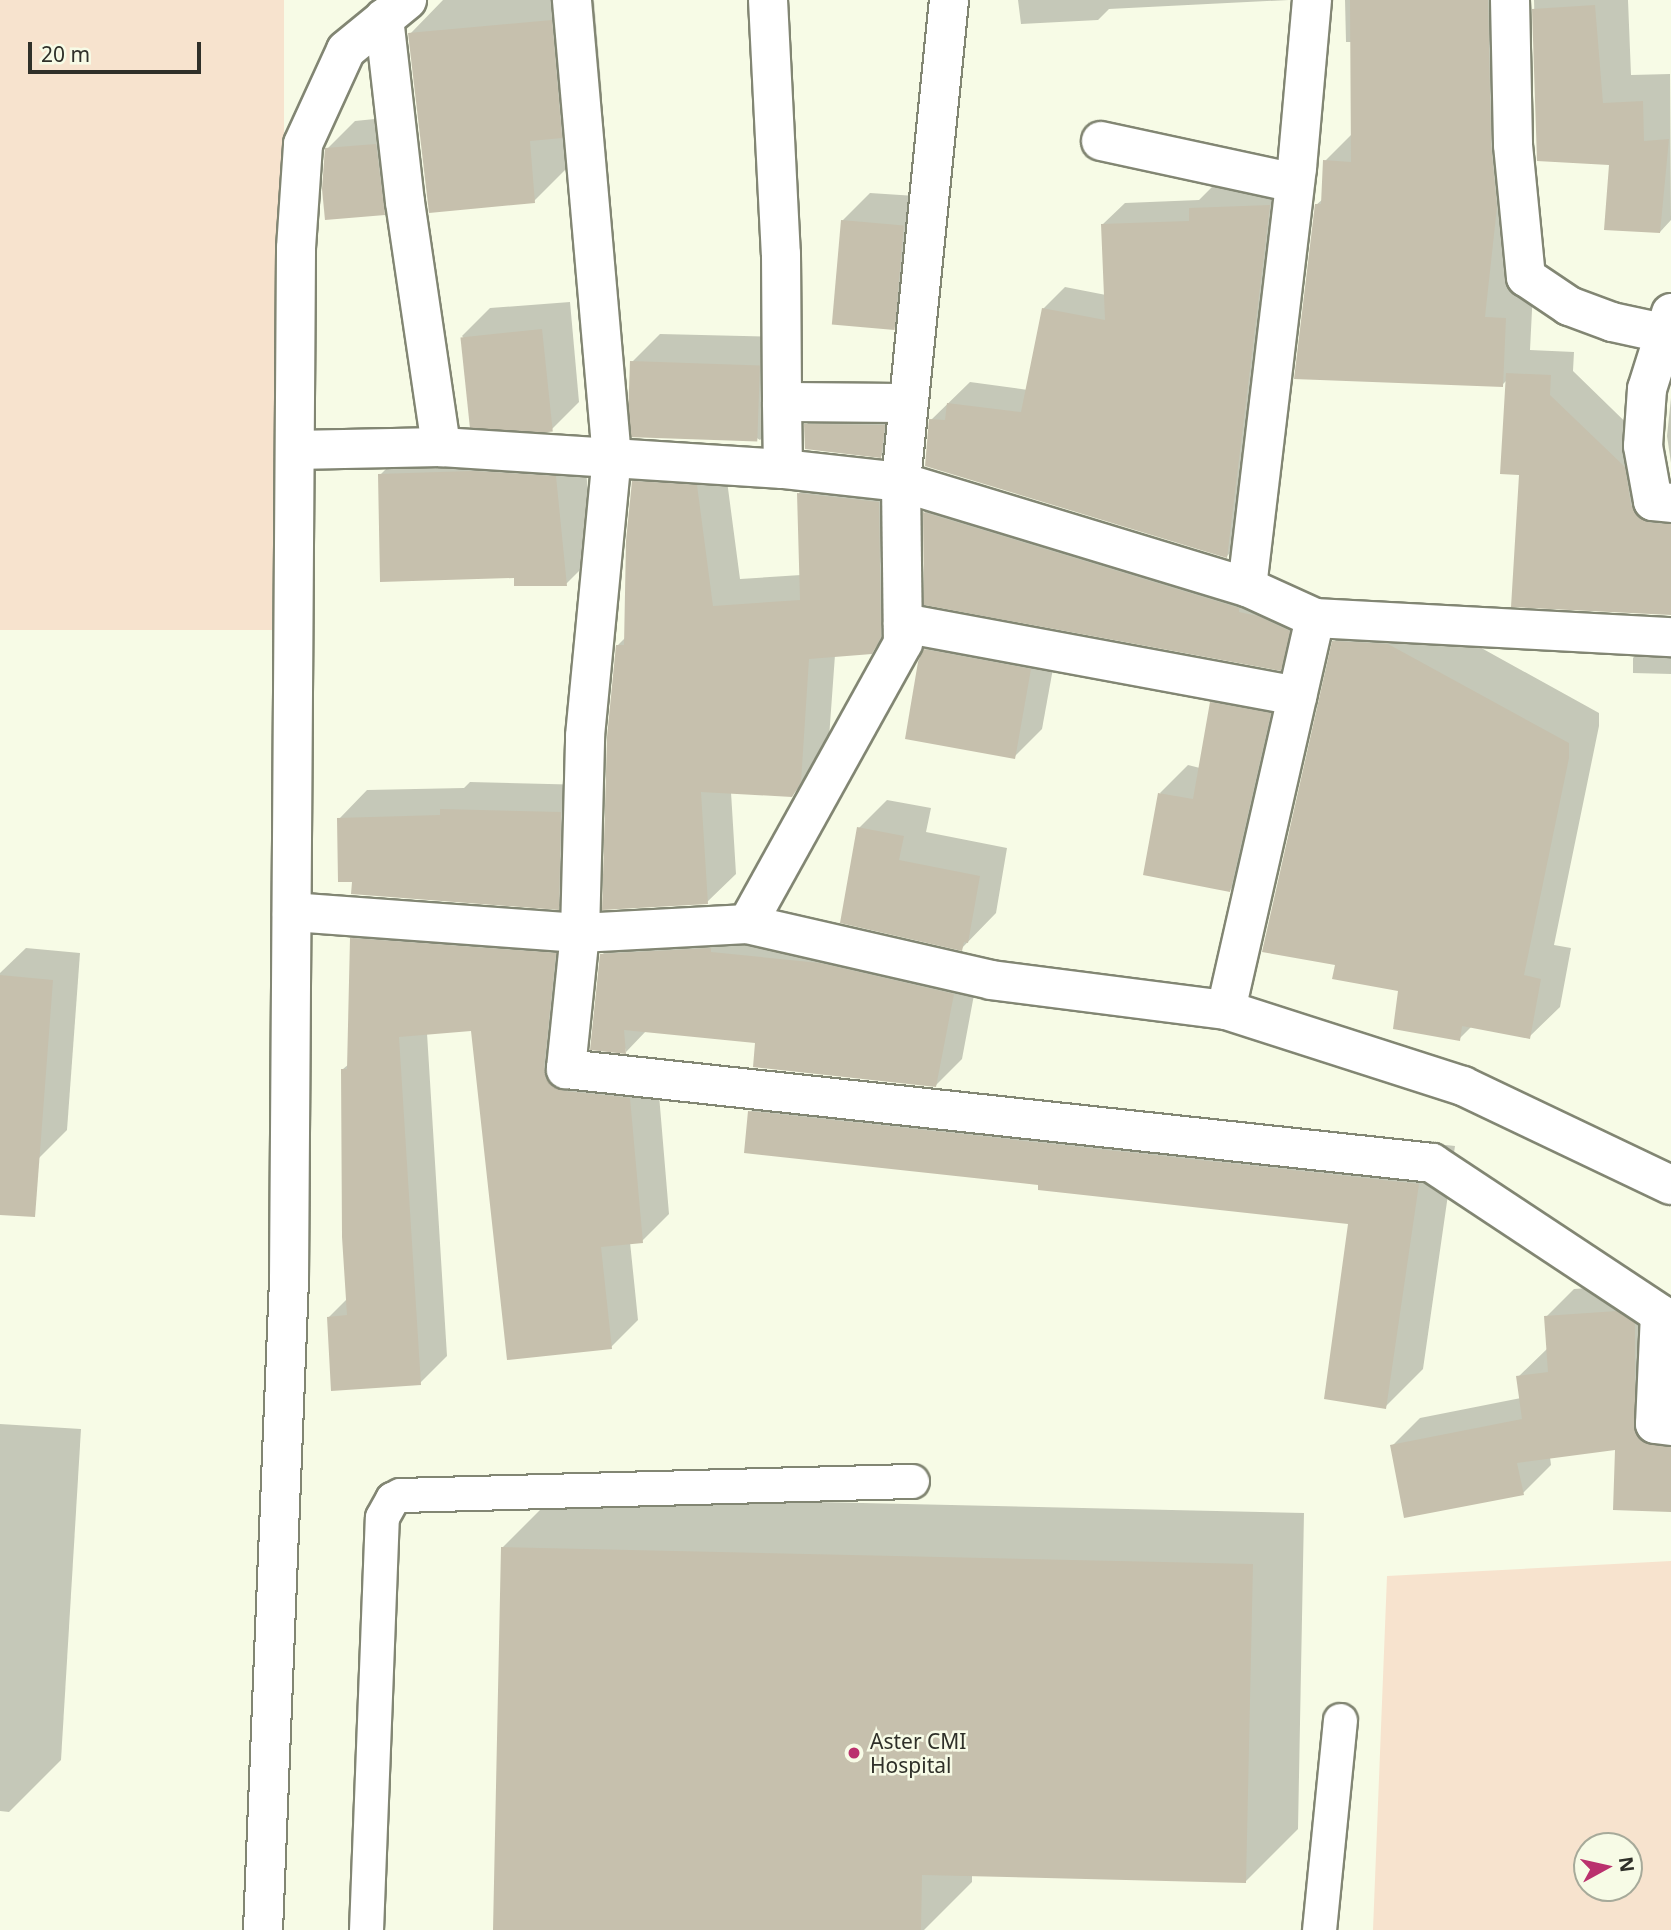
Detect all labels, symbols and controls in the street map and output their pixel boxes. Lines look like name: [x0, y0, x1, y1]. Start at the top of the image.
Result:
scale bar: [32, 28, 205, 72]
text: 20 m: [41, 40, 90, 68]
place label: Aster CMI Hospital: [870, 1728, 966, 1778]
marker: Aster CMI Hospital: [844, 1743, 864, 1763]
north arrow: [1573, 1832, 1643, 1902]
text: N: [1613, 1855, 1641, 1874]

